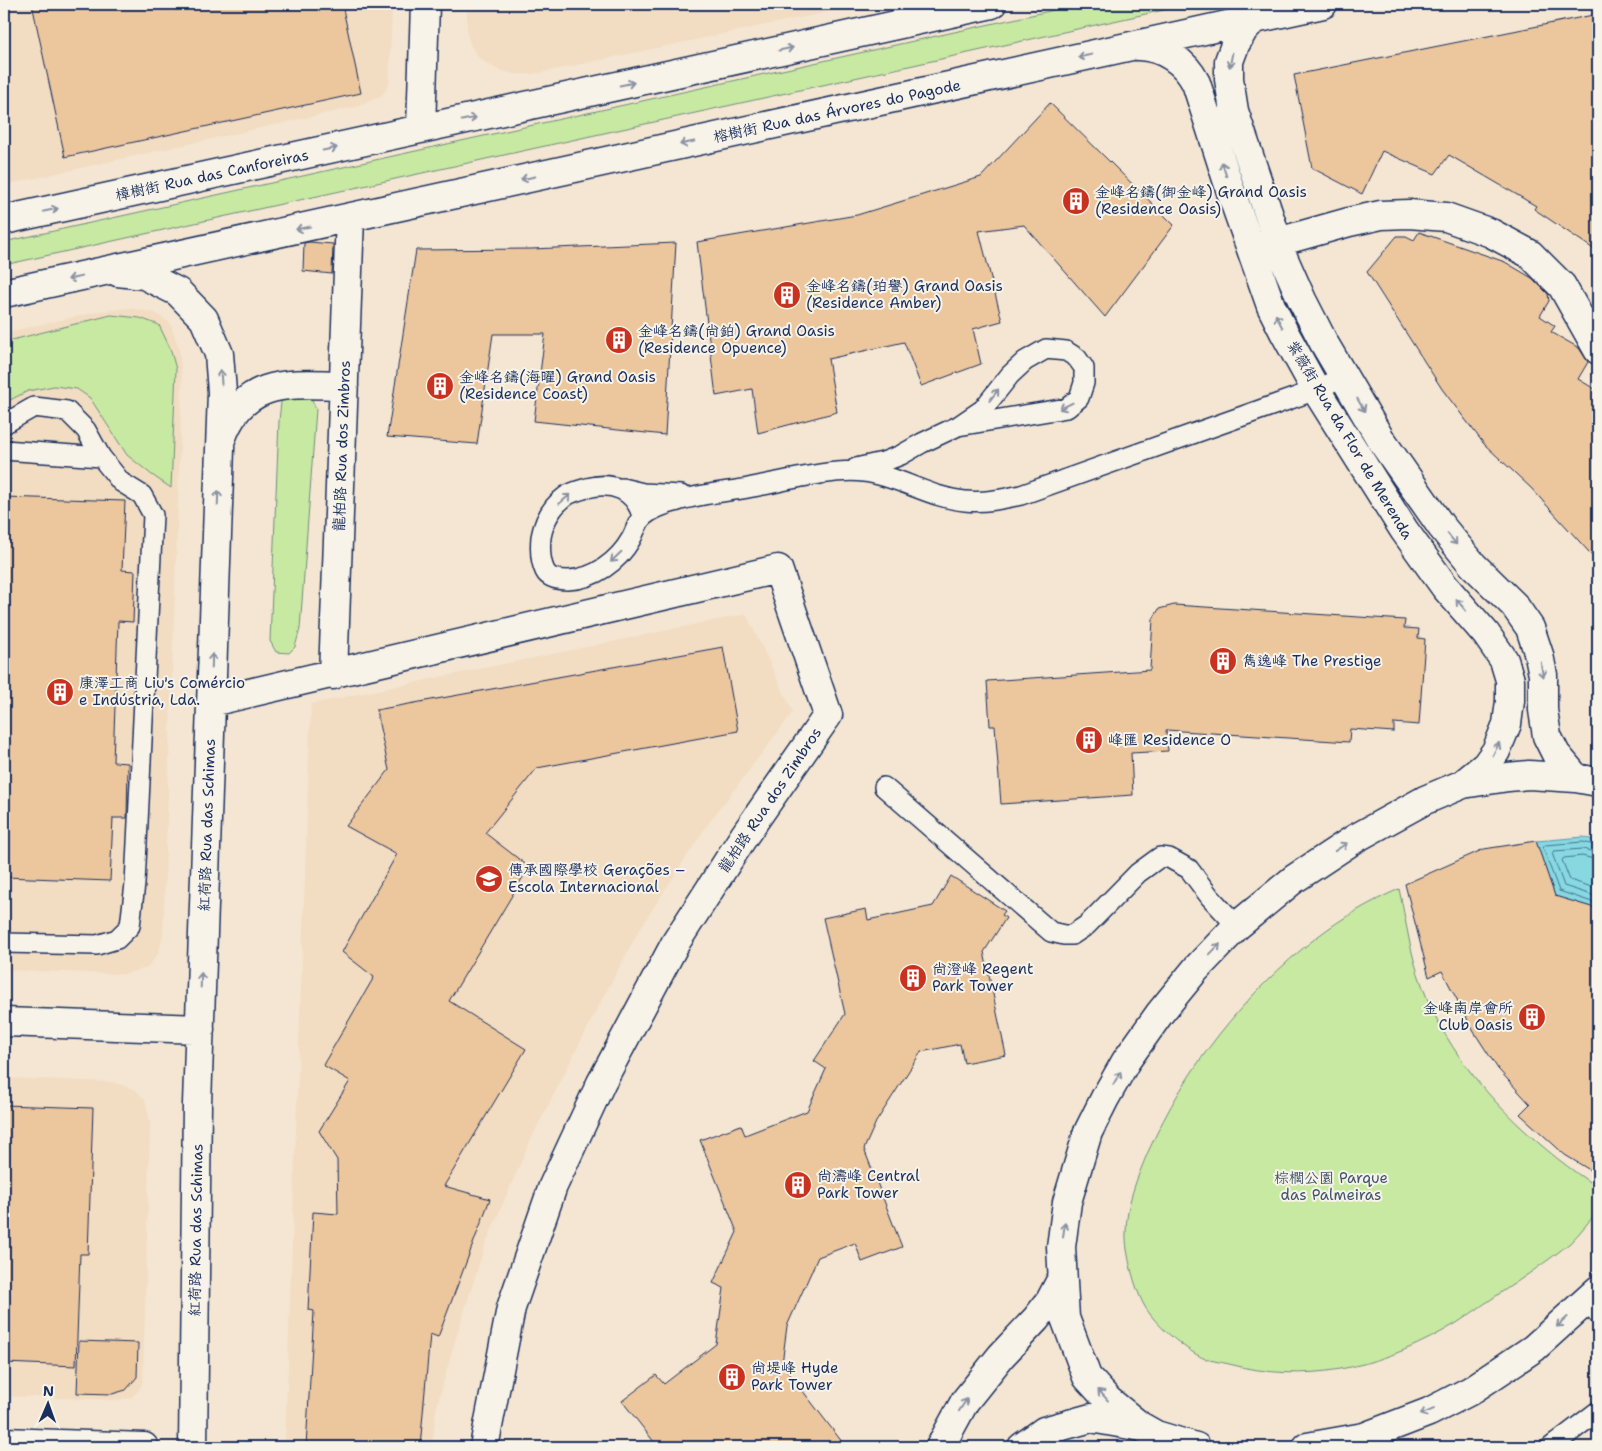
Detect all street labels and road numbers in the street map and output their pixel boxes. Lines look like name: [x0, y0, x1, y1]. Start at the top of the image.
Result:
street label: 榕樹街 Rua das Árvores do Pagode: [711, 74, 963, 147]
street label: 樟樹街 Rua das Canforeiras: [113, 145, 311, 205]
street label: 紫薇街 Rua da Flor de Merenda: [1283, 337, 1418, 544]
street label: 龍柏路 Rua dos Zimbros: [329, 360, 355, 532]
street label: 龍柏路 Rua dos Zimbros: [714, 723, 826, 877]
street label: 紅荷路 Rua das Schimas: [194, 738, 220, 912]
street label: 紅荷路 Rua das Schimas: [184, 1143, 208, 1317]

